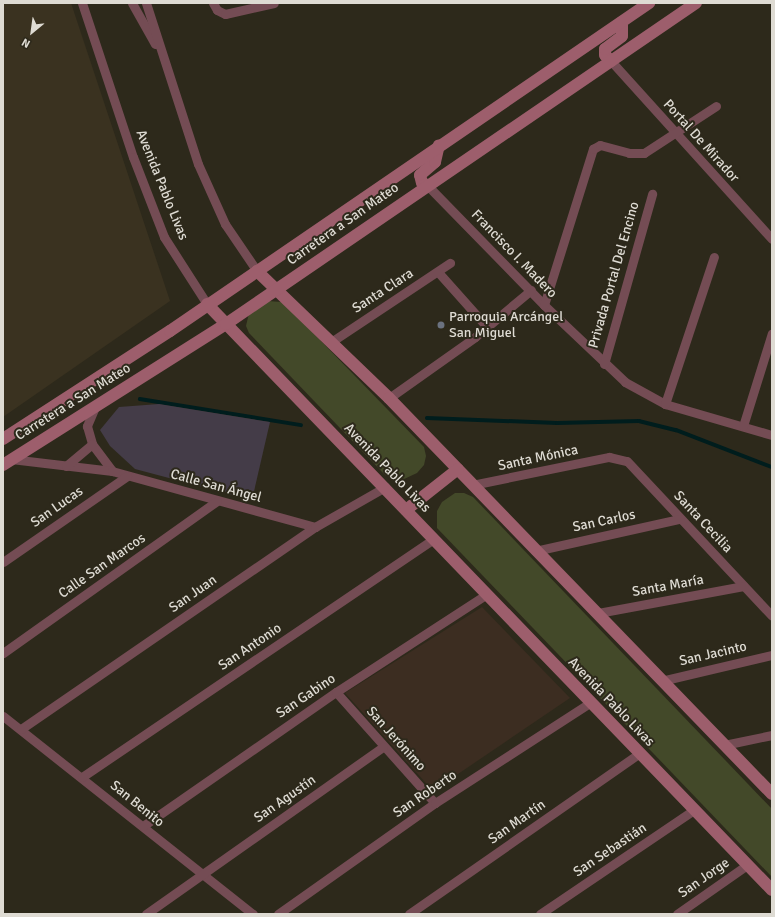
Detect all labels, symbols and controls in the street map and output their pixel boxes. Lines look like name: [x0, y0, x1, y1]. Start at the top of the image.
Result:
north arrow: [12, 12, 52, 52]
text: N: [19, 35, 32, 50]
street label: Portal De Mirador: [659, 96, 743, 186]
street label: Avenida Pablo Livas: [132, 127, 192, 243]
street label: Carretera a San Mateo: [284, 179, 402, 269]
street label: Privada Portal Del Encino: [585, 200, 643, 350]
street label: Francisco I. Madero: [468, 206, 560, 302]
street label: Santa Clara: [349, 265, 417, 317]
place label: Parroquia Arcángel San Miguel: [449, 309, 563, 342]
marker: Parroquia Arcángel San Miguel: [436, 320, 446, 330]
street label: Carretera a San Mateo: [12, 360, 134, 444]
street label: Avenida Pablo Livas: [340, 420, 434, 516]
street label: Santa Mónica: [496, 441, 580, 475]
street label: Calle San Ángel: [169, 466, 263, 506]
street label: San Lucas: [28, 483, 86, 531]
street label: Santa Cecilia: [670, 488, 736, 556]
street label: San Carlos: [571, 506, 637, 536]
street label: Calle San Marcos: [55, 530, 149, 602]
street label: Santa María: [631, 571, 705, 601]
street label: San Juan: [166, 572, 220, 616]
street label: San Antonio: [215, 620, 285, 674]
street label: San Jacinto: [678, 638, 748, 670]
street label: Avenida Pablo Livas: [564, 654, 658, 750]
street label: San Gabino: [273, 670, 339, 722]
street label: San Jerónimo: [363, 703, 429, 775]
street label: San Roberto: [390, 767, 460, 821]
street label: San Agustín: [251, 772, 319, 826]
street label: San Benito: [107, 777, 167, 831]
street label: San Martín: [485, 796, 549, 848]
street label: San Sebastián: [570, 819, 650, 881]
street label: San Jorge: [675, 854, 733, 902]

